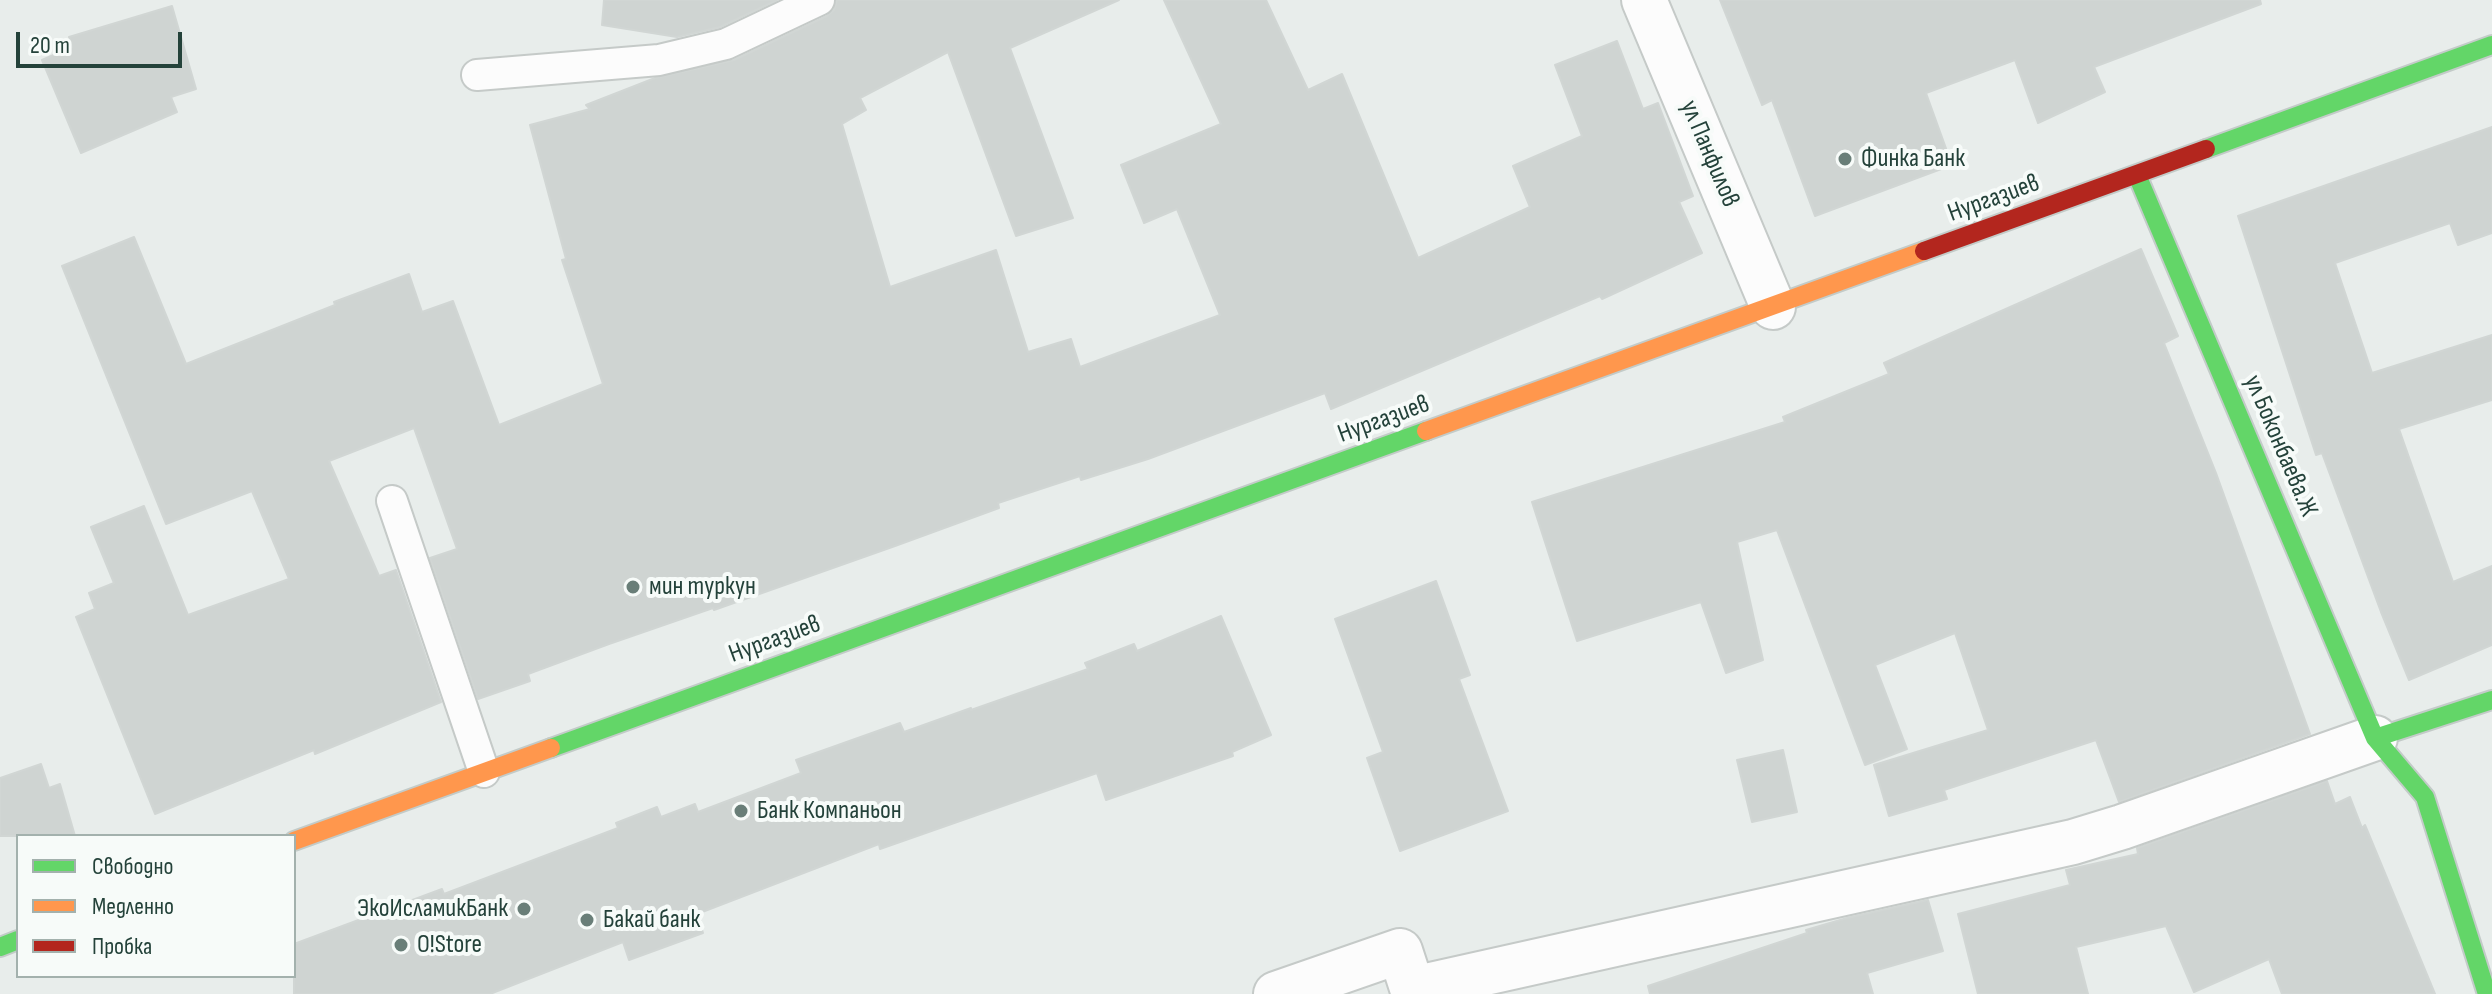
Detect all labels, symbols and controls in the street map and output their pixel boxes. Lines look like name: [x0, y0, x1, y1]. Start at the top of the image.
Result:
scale bar: [20, 16, 186, 66]
text: 20 m: [30, 31, 70, 60]
street label: ул Панфилов: [1673, 96, 1745, 212]
place label: Финка Банк: [1861, 143, 1965, 175]
marker: Финка Банк: [1836, 150, 1854, 168]
street label: Нургазиев: [1944, 168, 2044, 230]
street label: ул Боконбаева.Ж: [2236, 371, 2324, 521]
street label: Нургазиев: [1334, 389, 1434, 451]
place label: мин туркун: [649, 571, 756, 603]
marker: мин туркун: [624, 578, 642, 596]
street label: Нургазиев: [725, 609, 825, 671]
place label: Банк Компаньон: [757, 795, 902, 827]
marker: Банк Компаньон: [732, 802, 750, 820]
legend: [16, 834, 296, 978]
text: Свободно: [92, 852, 173, 881]
text: Медленно: [92, 892, 174, 921]
place label: ЭкоИсламикБанк: [357, 893, 508, 925]
marker: ЭкоИсламикБанк: [515, 900, 533, 918]
place label: Бакай банк: [603, 904, 700, 936]
marker: Бакай банк: [578, 911, 596, 929]
place label: O!Store: [417, 929, 482, 961]
text: Пробка: [92, 932, 152, 961]
marker: O!Store: [392, 936, 410, 954]

